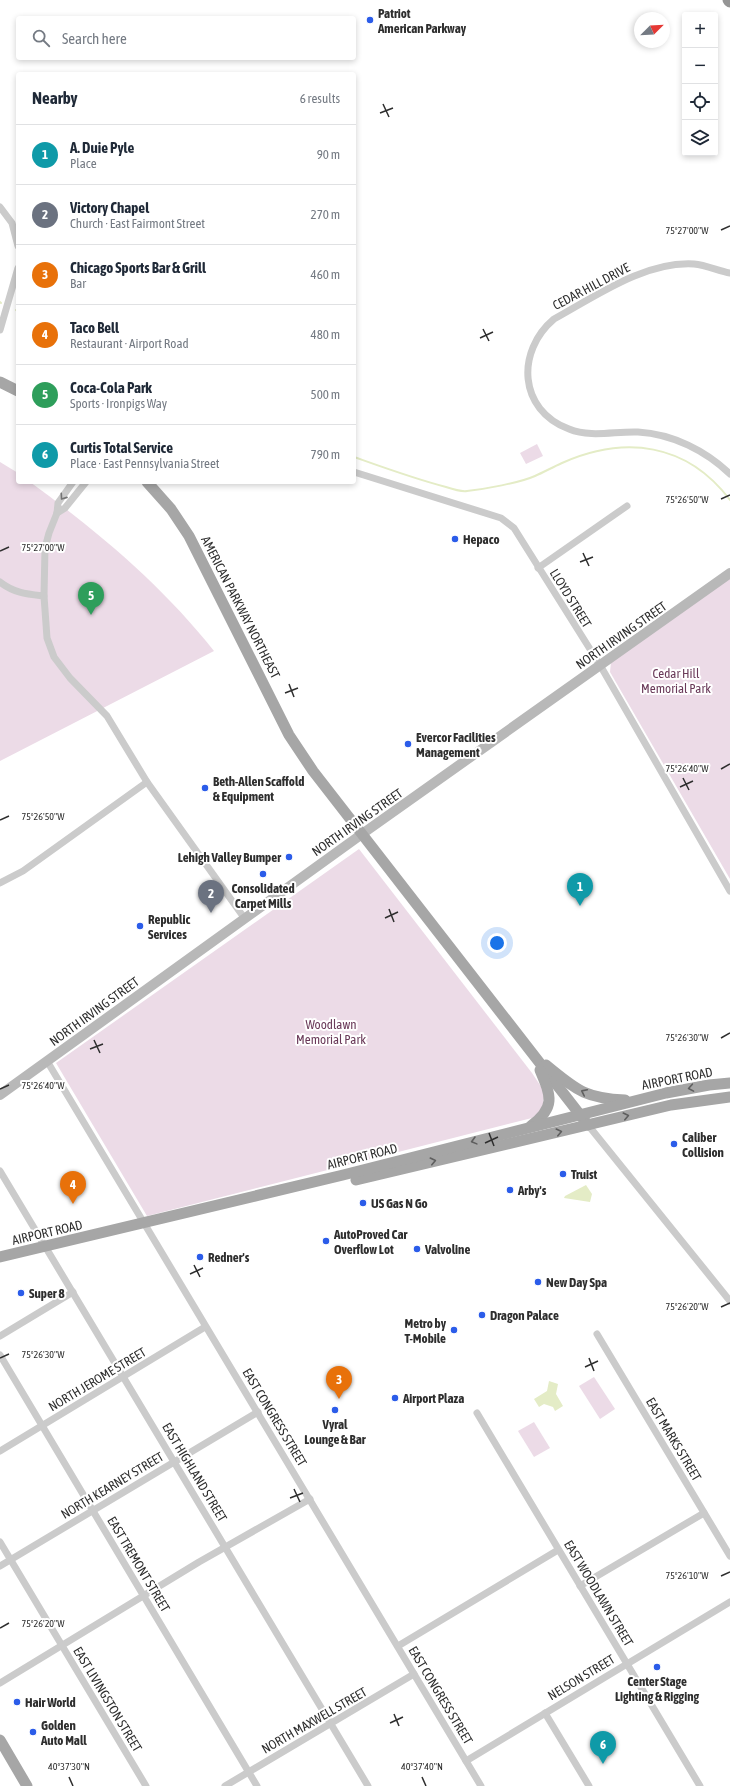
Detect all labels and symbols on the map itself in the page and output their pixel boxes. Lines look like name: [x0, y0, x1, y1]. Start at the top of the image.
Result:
place label: Patriot American Parkway: [377, 6, 467, 36]
north arrow: [634, 12, 670, 48]
marker: Patriot American Parkway: [365, 15, 375, 25]
text: 75°27'00"W: [665, 225, 709, 236]
street label: CEDAR HILL DRIVE: [550, 260, 633, 313]
one-way arrow: [61, 492, 68, 499]
text: 75°26'50"W: [665, 494, 709, 505]
place label: Hepaco: [463, 532, 500, 547]
street label: AMERICAN PARKWAY NORTHEAST: [198, 534, 283, 681]
marker: Hepaco: [450, 534, 460, 544]
text: 75°27'00"W: [21, 542, 65, 553]
street label: LLOYD STREET: [547, 566, 595, 631]
pin: 5: [78, 582, 104, 615]
street label: NORTH IRVING STREET: [573, 598, 670, 672]
park label: Cedar Hill Memorial Park: [641, 666, 711, 696]
place label: Evercor Facilities Management: [416, 730, 496, 760]
marker: Evercor Facilities Management: [403, 739, 413, 749]
text: 75°26'40"W: [665, 763, 709, 774]
place label: Beth-Allen Scaffold & Equipment: [213, 774, 304, 804]
marker: Beth-Allen Scaffold & Equipment: [200, 783, 210, 793]
street label: NORTH IRVING STREET: [309, 785, 406, 859]
text: 75°26'50"W: [21, 811, 65, 822]
place label: Lehigh Valley Bumper: [178, 850, 282, 865]
marker: Lehigh Valley Bumper: [284, 852, 294, 862]
marker: Consolidated Carpet Mills: [258, 869, 268, 879]
pin: 1: [567, 873, 593, 906]
pin: 2: [198, 880, 224, 913]
place label: Consolidated Carpet Mills: [231, 881, 295, 911]
place label: Republic Services: [148, 912, 190, 942]
marker: Republic Services: [135, 921, 145, 931]
your location: [487, 933, 507, 953]
street label: NORTH IRVING STREET: [47, 974, 142, 1049]
park label: Woodlawn Memorial Park: [296, 1017, 366, 1047]
text: 75°26'30"W: [665, 1032, 709, 1043]
street label: AIRPORT ROAD: [640, 1064, 714, 1093]
text: 75°26'40"W: [21, 1080, 65, 1091]
one-way arrow: [688, 1083, 694, 1092]
one-way arrow: [581, 1090, 588, 1097]
one-way arrow: [622, 1112, 629, 1120]
one-way arrow: [556, 1128, 563, 1136]
place label: Caliber Collision: [682, 1130, 724, 1160]
one-way arrow: [471, 1137, 477, 1145]
marker: Caliber Collision: [669, 1139, 679, 1149]
street label: AIRPORT ROAD: [325, 1141, 399, 1172]
one-way arrow: [430, 1158, 436, 1166]
place label: Truist: [571, 1167, 598, 1182]
marker: Truist: [558, 1169, 568, 1179]
pin: 4: [60, 1171, 86, 1204]
place label: Arby's: [517, 1183, 547, 1198]
marker: Arby's: [505, 1185, 515, 1195]
place label: US Gas N Go: [371, 1196, 428, 1211]
marker: US Gas N Go: [358, 1198, 368, 1208]
street label: AIRPORT ROAD: [10, 1217, 84, 1248]
place label: AutoProved Car Overflow Lot: [333, 1227, 408, 1257]
marker: AutoProved Car Overflow Lot: [321, 1236, 331, 1246]
place label: Valvoline: [424, 1242, 470, 1257]
marker: Valvoline: [412, 1244, 422, 1254]
place label: Redner's: [208, 1250, 250, 1265]
marker: Redner's: [195, 1252, 205, 1262]
place label: New Day Spa: [546, 1275, 607, 1290]
marker: New Day Spa: [533, 1277, 543, 1287]
place label: Super 8: [29, 1286, 65, 1301]
marker: Super 8: [16, 1288, 26, 1298]
text: 75°26'20"W: [665, 1301, 709, 1312]
place label: Dragon Palace: [490, 1308, 559, 1323]
marker: Dragon Palace: [477, 1310, 487, 1320]
place label: Metro by T-Mobile: [405, 1316, 447, 1346]
marker: Metro by T-Mobile: [449, 1325, 459, 1335]
street label: NORTH JEROME STREET: [46, 1344, 149, 1414]
text: 75°26'30"W: [21, 1349, 65, 1360]
street label: EAST CONGRESS STREET: [239, 1365, 310, 1469]
pin: 3: [326, 1366, 352, 1399]
place label: Airport Plaza: [402, 1391, 464, 1406]
marker: Airport Plaza: [390, 1393, 400, 1403]
street label: EAST MARKS STREET: [643, 1395, 704, 1484]
marker: Vyral Lounge & Bar: [330, 1405, 340, 1415]
place label: Vyral Lounge & Bar: [304, 1417, 367, 1447]
street label: EAST HIGHLAND STREET: [159, 1420, 230, 1525]
street label: NORTH KEARNEY STREET: [58, 1449, 166, 1522]
street label: EAST TREMONT STREET: [104, 1514, 173, 1615]
street label: EAST WOODLAWN STREET: [561, 1537, 636, 1649]
text: 75°26'10"W: [665, 1570, 709, 1581]
text: 75°26'20"W: [21, 1618, 65, 1629]
street label: EAST CONGRESS STREET: [405, 1643, 476, 1747]
street label: EAST LIVINGSTON STREET: [70, 1644, 145, 1755]
street label: NELSON STREET: [545, 1651, 618, 1703]
marker: Center Stage Lighting & Rigging: [652, 1662, 662, 1672]
place label: Center Stage Lighting & Rigging: [615, 1674, 699, 1704]
street label: NORTH MAXWELL STREET: [259, 1684, 370, 1757]
place label: Hair World: [25, 1695, 76, 1710]
marker: Hair World: [12, 1697, 22, 1707]
place label: Golden Auto Mall: [40, 1718, 87, 1748]
marker: Golden Auto Mall: [28, 1727, 38, 1737]
pin: 6: [590, 1731, 616, 1764]
text: 40°37'30"N: [48, 1761, 90, 1772]
text: 40°37'40"N: [401, 1761, 443, 1772]

